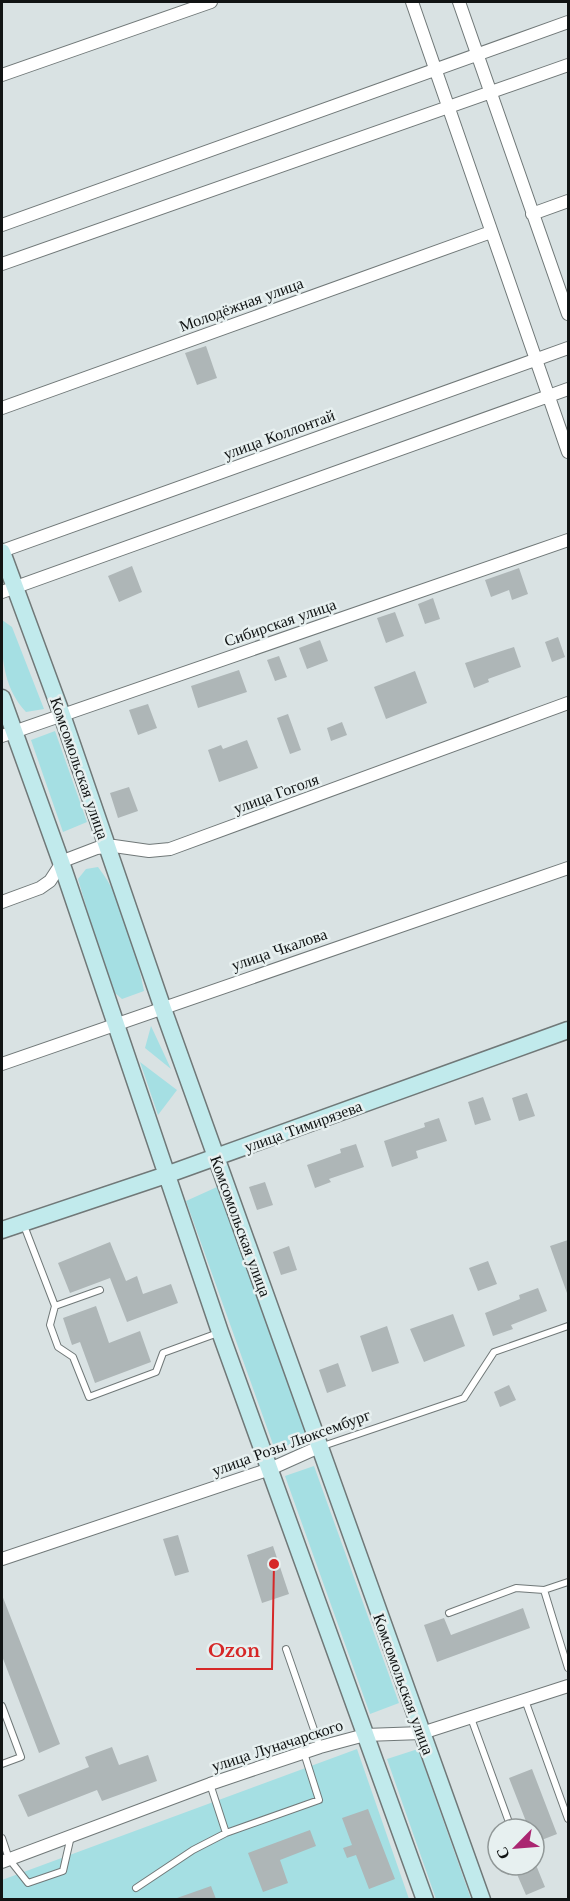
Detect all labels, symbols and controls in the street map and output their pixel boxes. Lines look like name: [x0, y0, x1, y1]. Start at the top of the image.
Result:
street label: Молодёжная улица: [176, 272, 306, 336]
street label: улица Коллонтай: [221, 404, 338, 463]
street label: Сибирская улица: [221, 593, 339, 651]
street label: Комсомольская улица: [46, 694, 114, 842]
street label: улица Гоголя: [231, 768, 322, 818]
street label: улица Чкалова: [229, 923, 329, 975]
street label: улица Тимирязева: [241, 1095, 365, 1157]
street label: Комсомольская улица: [206, 1153, 276, 1299]
street label: улица Розы Люксембург: [209, 1404, 373, 1480]
street label: Комсомольская улица: [369, 1611, 439, 1757]
callout: Ozon: [196, 1633, 272, 1669]
text: Ozon: [208, 1640, 260, 1662]
street label: улица Луначарского: [209, 1714, 345, 1776]
north arrow: [486, 1817, 546, 1877]
text: С: [491, 1844, 514, 1863]

